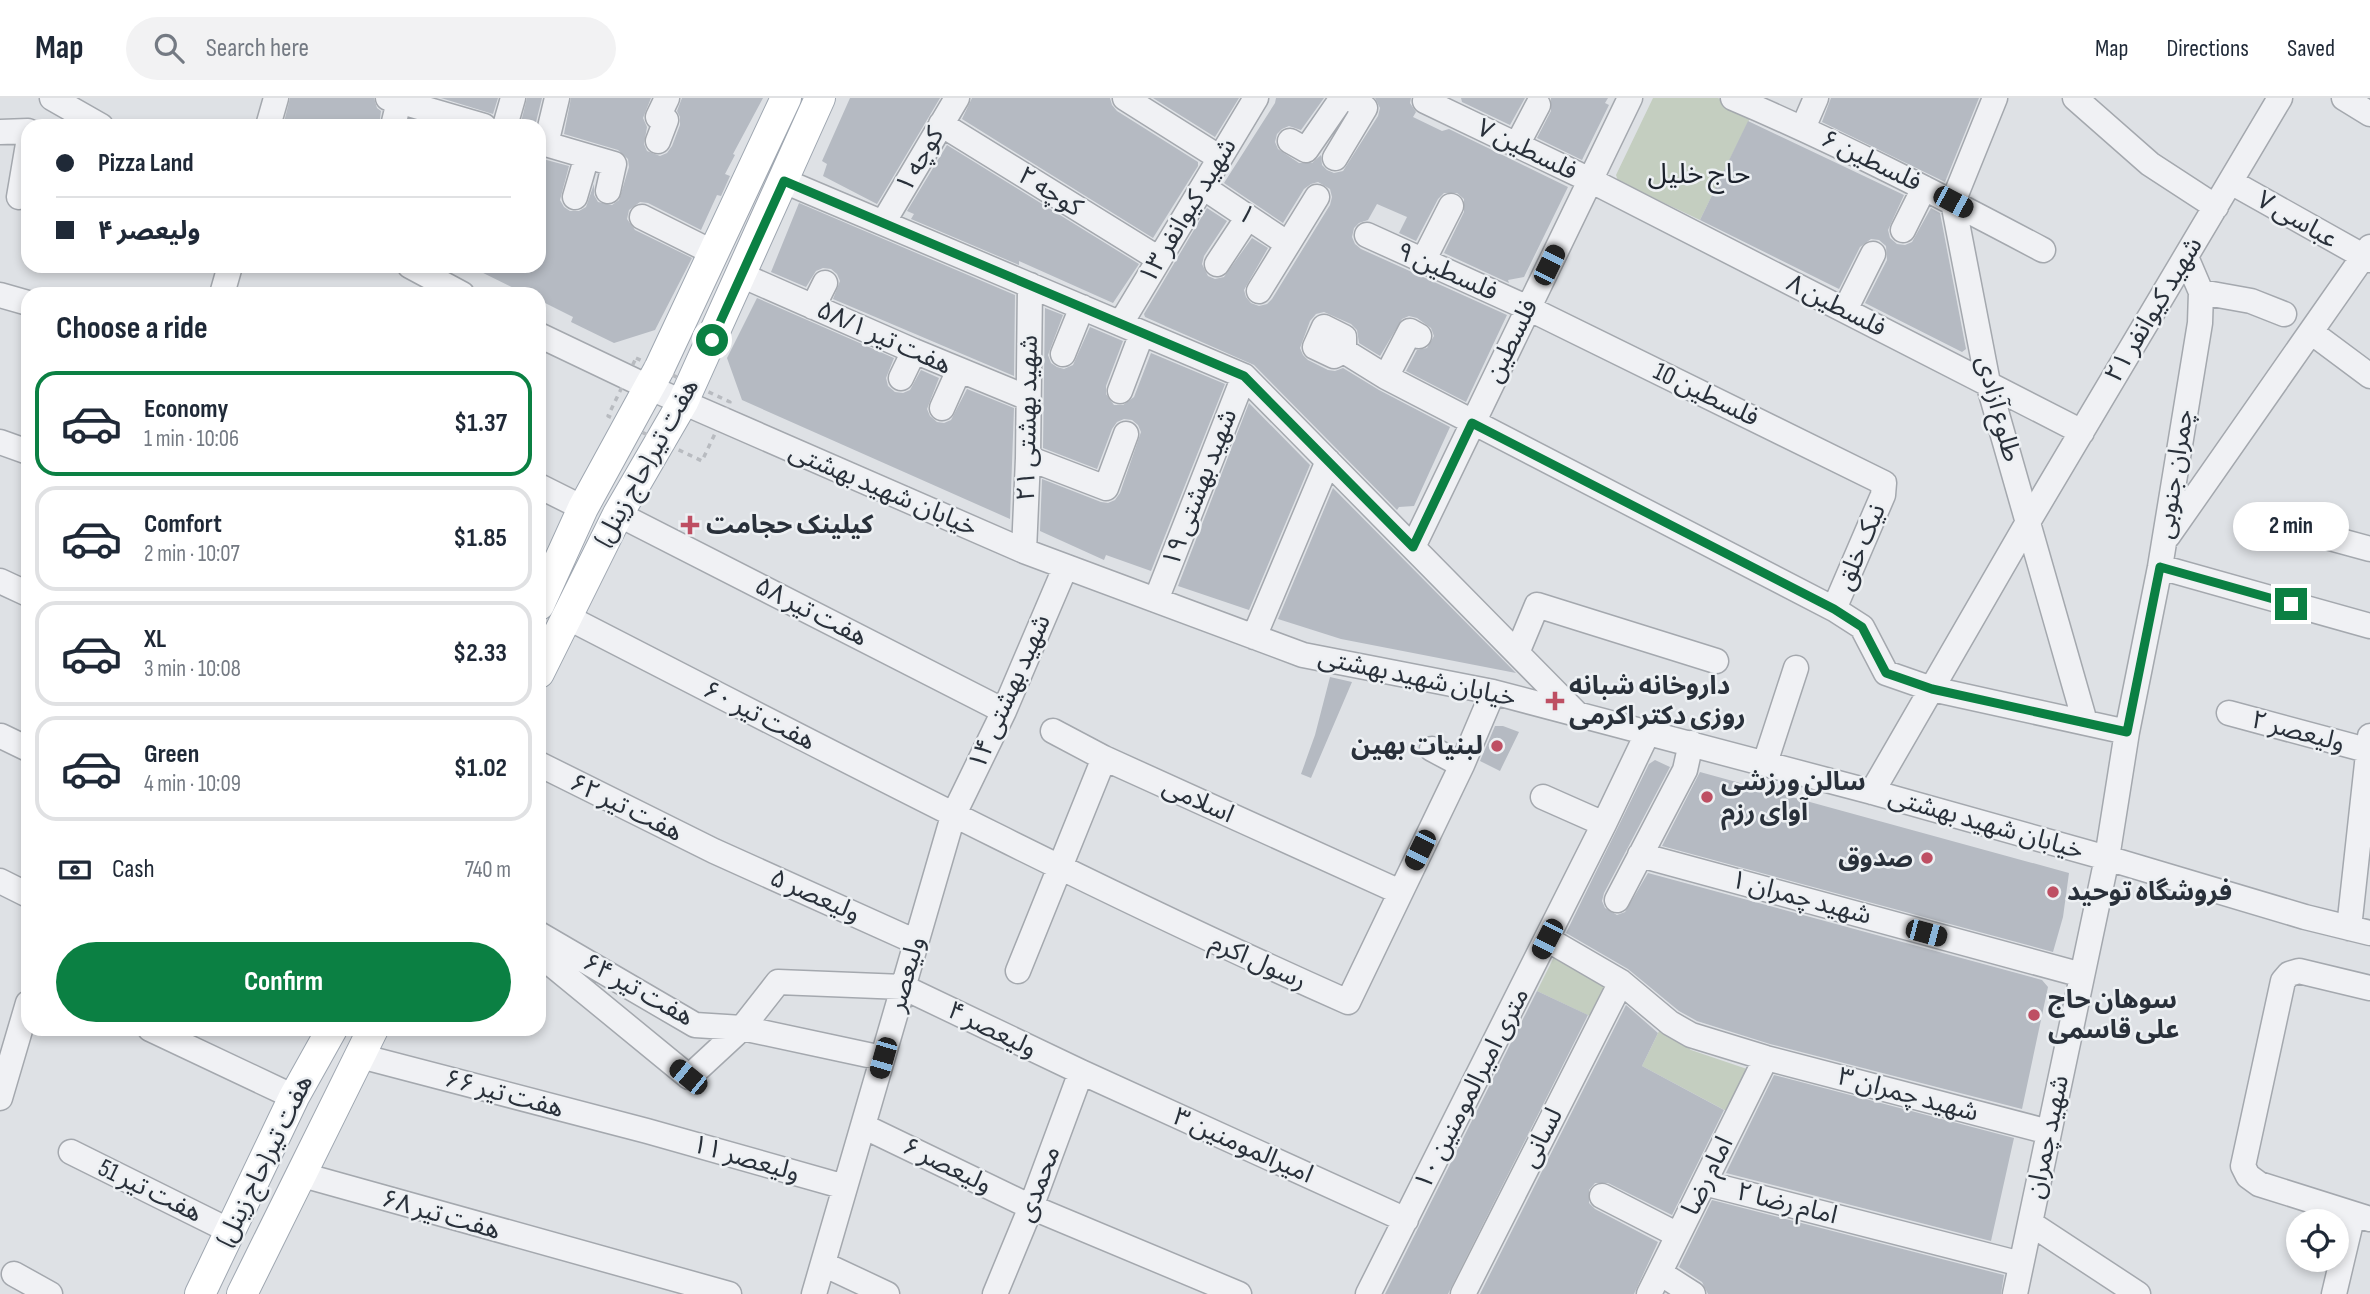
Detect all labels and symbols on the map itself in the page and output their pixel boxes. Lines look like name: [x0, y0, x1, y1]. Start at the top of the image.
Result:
street label: فلسطین ۷: [1472, 112, 1582, 188]
street label: کوچه ۱: [889, 122, 951, 198]
street label: فلسطین ۶: [1816, 123, 1926, 199]
street label: شهید کیوانفر ۱۳: [1132, 133, 1244, 289]
district label: حاج خلیل: [1648, 158, 1750, 194]
street label: کوچه ۲: [1012, 160, 1088, 224]
car: [1930, 183, 1977, 221]
street label: عباسی ۷: [2251, 185, 2343, 255]
street label: ۱: [1231, 198, 1261, 232]
street label: شهید کیوانفر ۲۱: [2098, 232, 2210, 388]
street label: فلسطین ۹: [1392, 236, 1502, 308]
car: [1531, 242, 1568, 288]
street label: فلسطین ۸: [1781, 268, 1891, 344]
street label: هفت تیر ۵۸/۱: [812, 294, 956, 382]
street label: فلسطین: [1479, 294, 1545, 388]
route start: [696, 324, 728, 356]
street label: شهید بهشتی ۲۱: [1011, 335, 1045, 501]
street label: طلوع آزادی: [1967, 353, 2027, 466]
street label: فلسطین 10: [1648, 356, 1764, 434]
street label: هفت تیر(حاج زینل): [588, 374, 708, 553]
street label: شهید بهشتی ۱۹: [1156, 405, 1244, 571]
street label: چمران جنوبی: [2149, 407, 2201, 541]
street label: خیابان شهید بهشتی: [784, 436, 982, 544]
street label: نیک خلق: [1829, 499, 1893, 595]
callout: 2 min: [2233, 503, 2349, 552]
place label: کیلینک حجامت: [706, 510, 874, 541]
marker: کیلینک حجامت: [680, 515, 700, 535]
street label: هفت تیر ۵۸: [750, 570, 872, 654]
route end: [2275, 588, 2307, 620]
street label: شهید بهشتی ۱۴: [962, 610, 1058, 774]
street label: خیابان شهید بهشتی: [1315, 642, 1519, 714]
place label: داروخانه شبانه روزی دکتر اکرمی: [1569, 671, 1746, 732]
street label: هفت تیر ۶۰: [698, 674, 820, 758]
marker: داروخانه شبانه روزی دکتر اکرمی: [1547, 693, 1563, 709]
street label: ولیعصر ۲: [2248, 705, 2348, 759]
place label: لبنیات بهین: [1351, 731, 1483, 762]
marker: لبنیات بهین: [1489, 738, 1505, 754]
street label: هفت تیر ۶۲: [564, 767, 688, 849]
place label: سالن ورزشی آوای رزم: [1721, 767, 1866, 831]
street label: اسلامی: [1157, 772, 1239, 830]
street label: خیابان شهید بهشتی: [1885, 781, 2087, 867]
marker: سالن ورزشی آوای رزم: [1699, 789, 1715, 805]
car: [1402, 827, 1439, 873]
place label: صدوق: [1838, 843, 1913, 874]
marker: صدوق: [1919, 850, 1935, 866]
street label: ولیعصر ۵: [765, 862, 865, 930]
street label: شهید چمران ۱: [1727, 864, 1875, 932]
place label: فروشگاه توحید: [2067, 877, 2232, 908]
marker: فروشگاه توحید: [2045, 884, 2061, 900]
car: [1529, 916, 1566, 962]
car: [1903, 917, 1950, 949]
street label: رسول اکرم: [1204, 927, 1311, 1000]
street label: ولیعصر: [881, 933, 932, 1016]
street label: هفت تیر ۶۴: [577, 947, 699, 1033]
street label: ۱۰ متری امیرالمومنین: [1408, 983, 1536, 1195]
place label: سوهان حاج علی قاسمی: [2048, 985, 2179, 1046]
street label: ولیعصر ۴: [942, 995, 1042, 1065]
marker: سوهان حاج علی قاسمی: [2026, 1007, 2042, 1023]
car: [868, 1035, 899, 1081]
car: [666, 1056, 711, 1098]
street label: شهید چمران ۳: [1834, 1061, 1982, 1129]
street label: هفت تیر ۶۶: [441, 1063, 567, 1125]
street label: هفت تیر(حاج زینل): [210, 1070, 322, 1253]
street label: شهید چمران: [2020, 1073, 2076, 1201]
street label: امیرالمومنین ۳: [1168, 1101, 1318, 1191]
street label: لسانی: [1514, 1103, 1570, 1173]
street label: ولیعصر ۱۱: [689, 1129, 803, 1189]
street label: ولیعصر ۶: [897, 1131, 997, 1201]
street label: امام رضا: [1676, 1131, 1743, 1222]
street label: محمدی: [1010, 1142, 1068, 1226]
street label: هفت تیر 51: [93, 1153, 207, 1229]
street label: امام رضا ۲: [1733, 1177, 1841, 1234]
street label: هفت تیر ۶۸: [378, 1183, 504, 1247]

